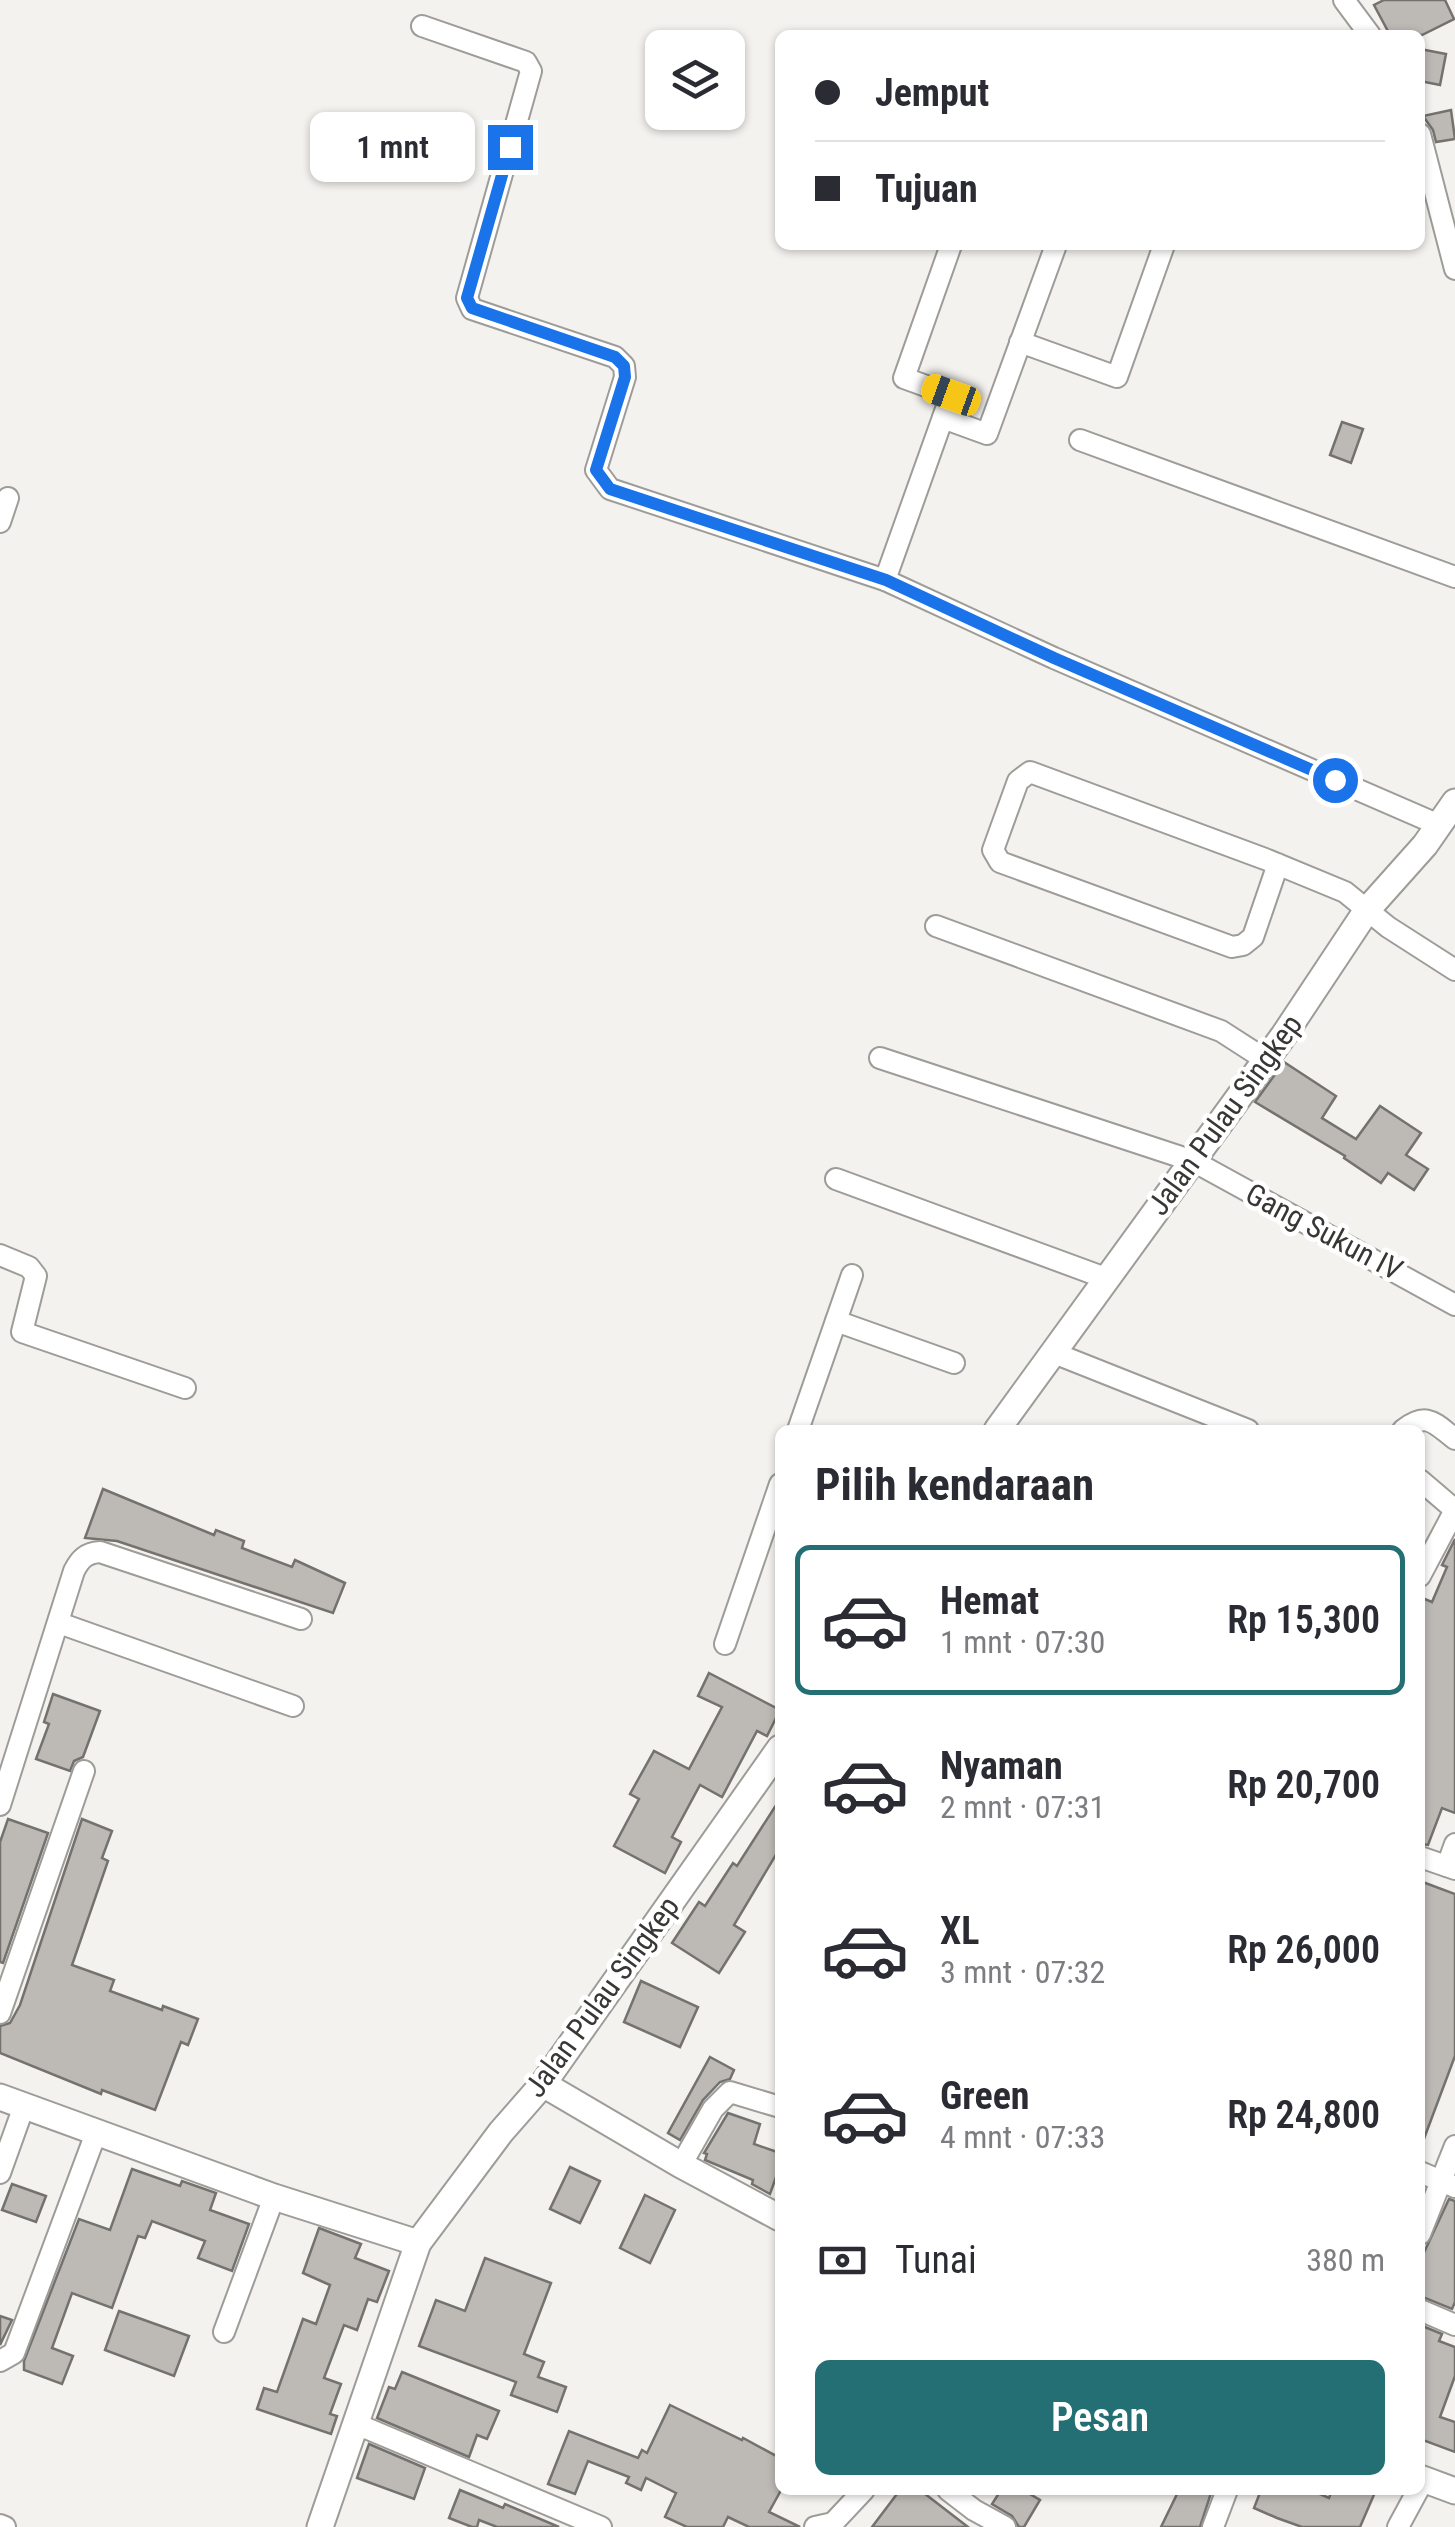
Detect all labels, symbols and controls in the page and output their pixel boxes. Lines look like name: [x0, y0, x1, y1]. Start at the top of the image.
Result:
map controls: [645, 30, 745, 130]
button: layers: [645, 30, 745, 130]
text: Jemput: [875, 71, 989, 115]
callout: 1 mnt: [310, 112, 475, 182]
route end: [488, 125, 533, 170]
text: 1 mnt: [356, 128, 429, 166]
text: Tujuan: [875, 167, 978, 211]
car: [918, 371, 984, 419]
route start: [1313, 758, 1358, 803]
street label: Jalan Pulau Singkep: [1140, 1008, 1309, 1222]
street label: Gang Sukun IV: [1240, 1176, 1409, 1287]
text: Pilih kendaraan: [815, 1458, 1094, 1511]
icon: car: [820, 1575, 910, 1665]
text: Hemat: [940, 1579, 1039, 1623]
text: Rp 15,300: [1227, 1598, 1380, 1642]
text: 1 mnt · 07:30: [940, 1623, 1105, 1661]
icon: car: [820, 1740, 910, 1830]
text: Nyaman: [940, 1744, 1063, 1788]
text: Rp 20,700: [1227, 1763, 1380, 1807]
text: 2 mnt · 07:31: [940, 1788, 1105, 1826]
street label: Jalan Pulau Singkep: [517, 1890, 686, 2104]
icon: car: [820, 1905, 910, 1995]
text: XL: [940, 1909, 979, 1953]
text: Rp 26,000: [1227, 1928, 1380, 1972]
text: 3 mnt · 07:32: [940, 1953, 1105, 1991]
icon: car: [820, 2070, 910, 2160]
text: Green: [940, 2074, 1030, 2118]
text: Rp 24,800: [1227, 2093, 1380, 2137]
text: 4 mnt · 07:33: [940, 2118, 1105, 2156]
icon: cash: [815, 2233, 870, 2288]
text: Tunai: [895, 2238, 977, 2282]
text: 380 m: [1306, 2241, 1385, 2279]
button: Pesan: [815, 2360, 1385, 2475]

